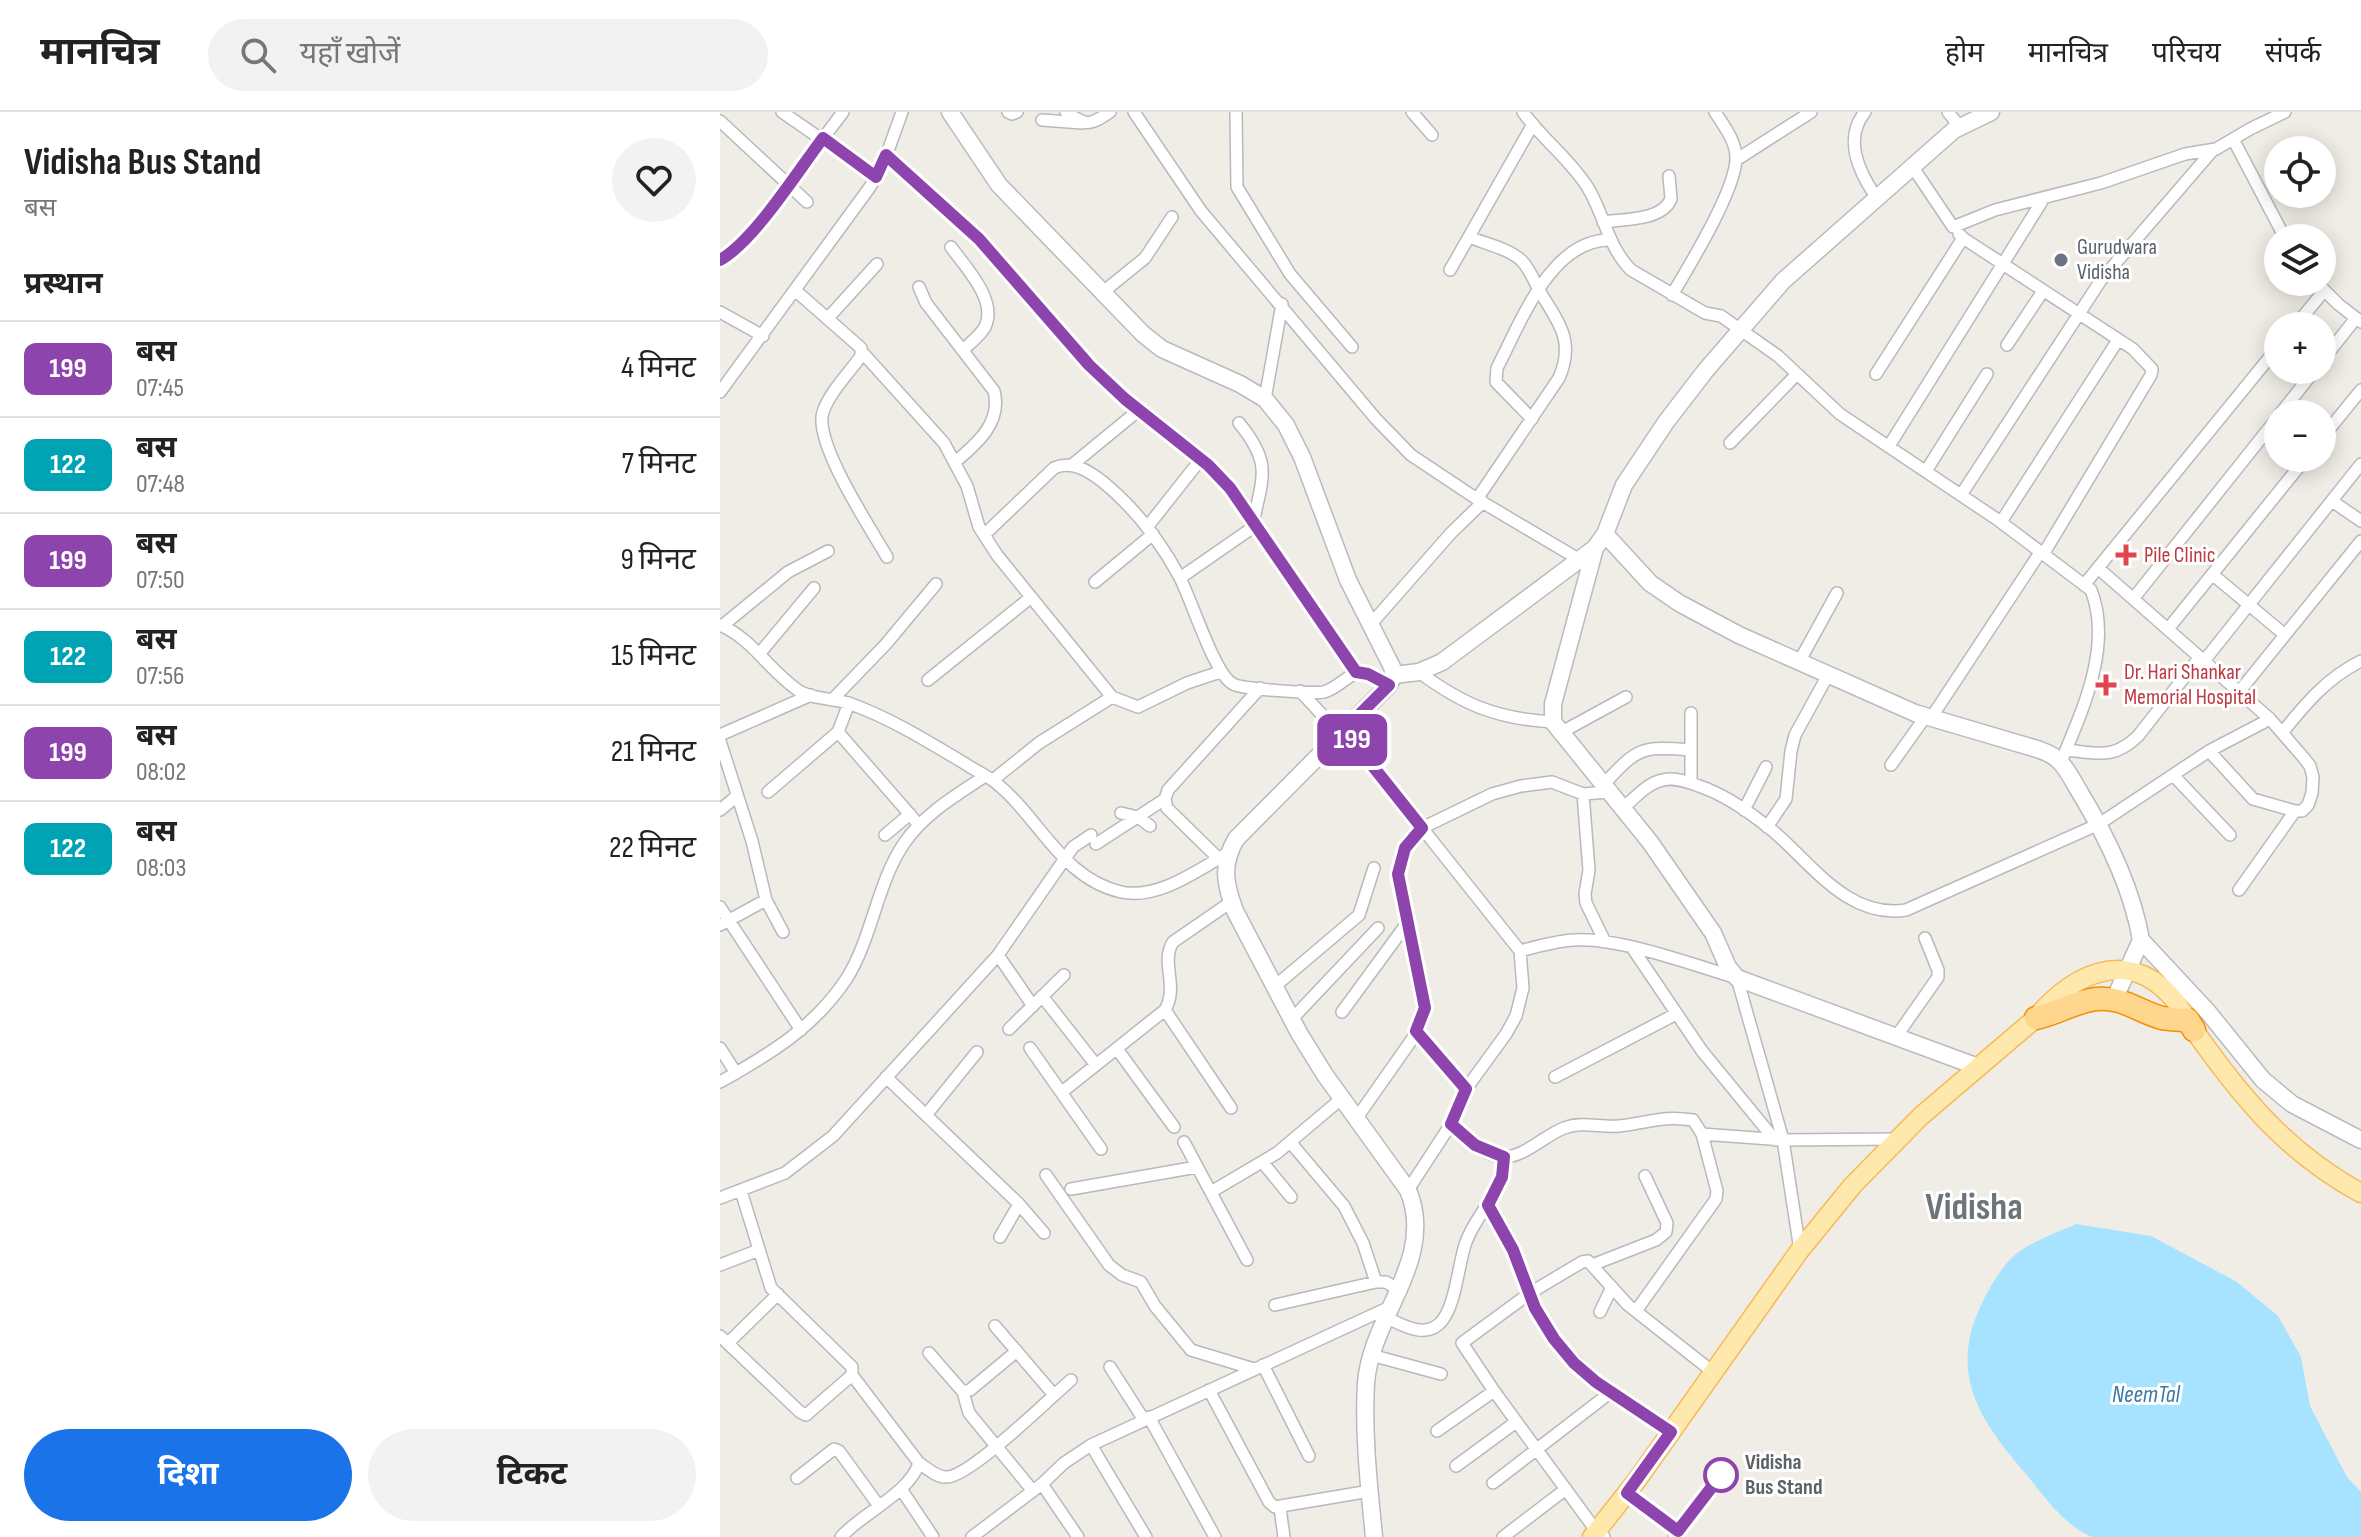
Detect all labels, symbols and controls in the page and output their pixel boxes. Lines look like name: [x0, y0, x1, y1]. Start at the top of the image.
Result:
search box: [208, 19, 768, 91]
text: मानचित्र: [40, 30, 160, 75]
icon: search: [236, 33, 280, 77]
text: यहाँ खोजें: [300, 36, 400, 72]
text: होम: [1945, 37, 1984, 70]
text: मानचित्र: [2028, 37, 2108, 70]
text: परिचय: [2152, 37, 2221, 70]
text: संपर्क: [2265, 37, 2321, 70]
map controls: [2264, 136, 2336, 472]
button: locate: [2264, 136, 2336, 208]
button: heart: [612, 138, 696, 222]
text: Vidisha Bus Stand: [24, 140, 261, 185]
text: बस: [24, 193, 56, 224]
button: layers: [2264, 224, 2336, 296]
place label: Gurudwara Vidisha: [2077, 234, 2157, 286]
marker: Gurudwara Vidisha: [2052, 251, 2070, 269]
text: प्रस्थान: [24, 266, 103, 302]
button: +: [2264, 312, 2336, 384]
text: बस: [136, 334, 177, 370]
text: 4 मिनट: [621, 350, 696, 386]
text: 199: [49, 352, 87, 385]
text: 07:45: [136, 373, 184, 404]
button: −: [2264, 400, 2336, 472]
text: बस: [136, 430, 177, 466]
text: 7 मिनट: [622, 446, 696, 482]
text: 122: [50, 448, 86, 481]
text: 07:48: [136, 469, 185, 500]
text: बस: [136, 526, 177, 562]
text: 9 मिनट: [620, 542, 696, 578]
place label: Pile Clinic: [2144, 542, 2215, 569]
text: 199: [49, 544, 87, 577]
marker: Pile Clinic: [2115, 544, 2137, 566]
text: 07:50: [136, 565, 185, 596]
text: बस: [136, 622, 177, 658]
text: 15 मिनट: [611, 638, 696, 674]
text: 122: [50, 640, 86, 673]
place label: Dr. Hari Shankar Memorial Hospital: [2124, 659, 2256, 711]
text: 07:56: [136, 661, 185, 692]
marker: Dr. Hari Shankar Memorial Hospital: [2095, 674, 2117, 696]
line badge: 199: [1306, 714, 1398, 766]
text: बस: [136, 718, 177, 754]
text: 199: [1333, 723, 1371, 756]
text: 21 मिनट: [611, 734, 696, 770]
text: 199: [49, 736, 87, 769]
text: 08:02: [136, 757, 186, 788]
text: बस: [136, 814, 177, 850]
text: 22 मिनट: [609, 830, 696, 866]
text: 122: [50, 832, 86, 865]
text: 08:03: [136, 853, 186, 884]
district label: Vidisha: [1925, 1185, 2023, 1230]
water label: NeemTal: [2112, 1380, 2181, 1409]
button: दिशा: [24, 1429, 352, 1521]
button: टिकट: [368, 1429, 696, 1521]
place label: Vidisha Bus Stand: [1745, 1449, 1823, 1501]
marker: Vidisha Bus Stand: [1704, 1458, 1738, 1492]

